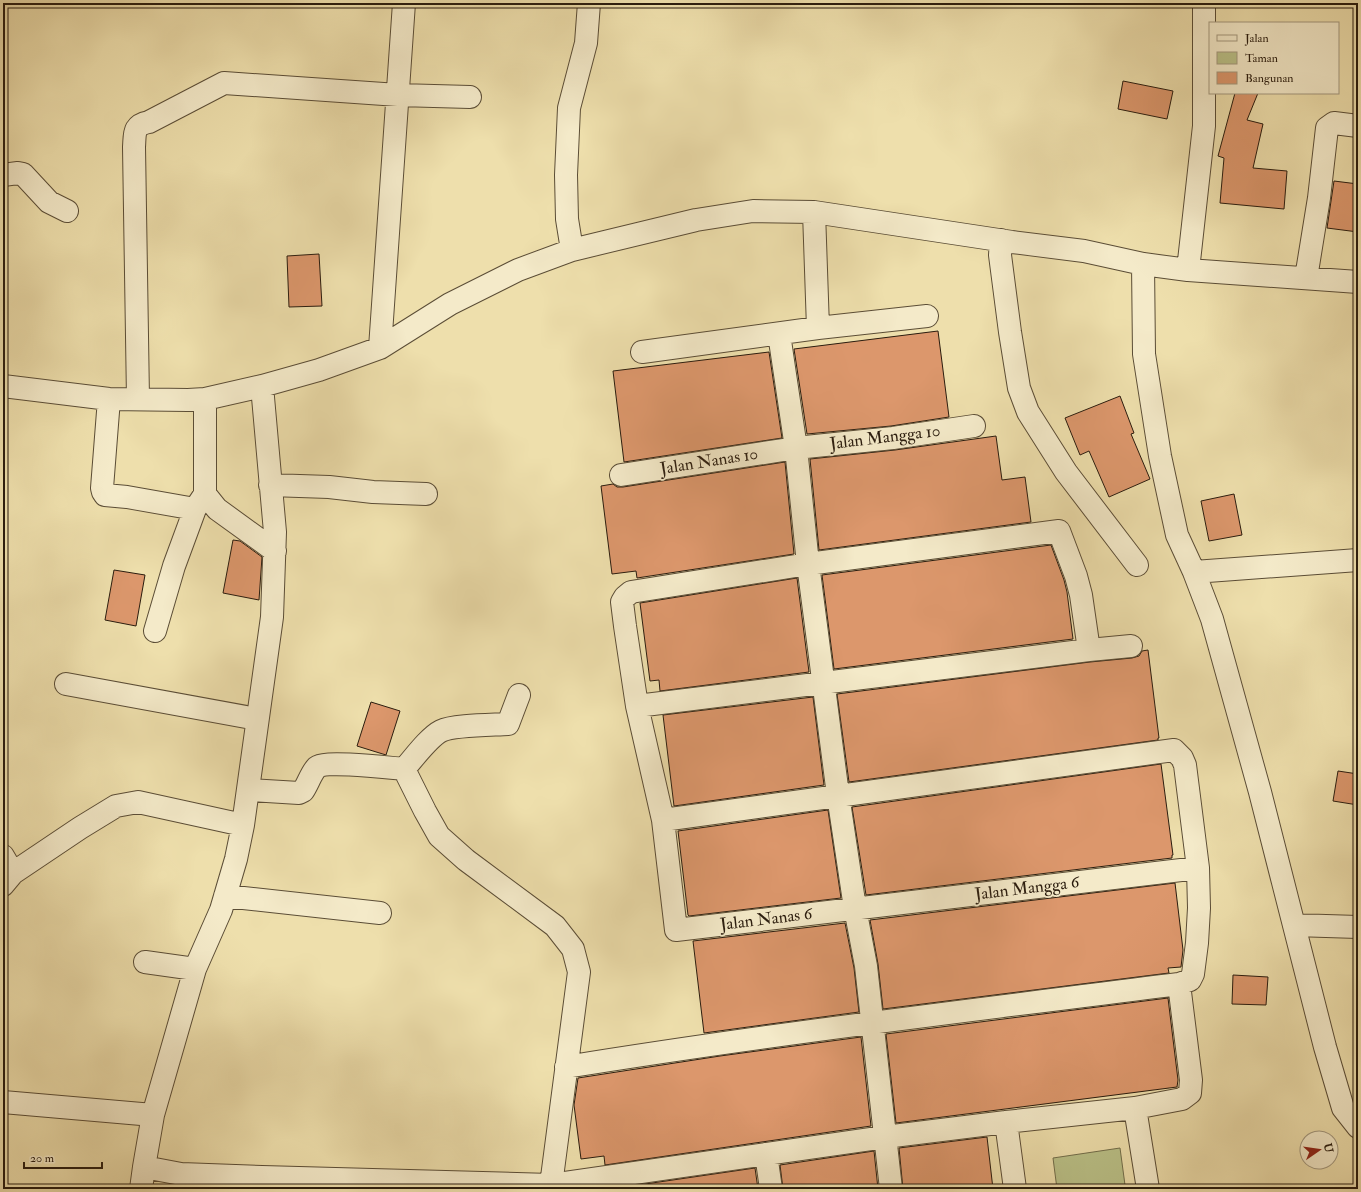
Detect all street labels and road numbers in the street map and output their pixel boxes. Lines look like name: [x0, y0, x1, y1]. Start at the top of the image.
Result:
street label: Jalan Mangga 10: [828, 420, 942, 455]
street label: Jalan Nanas 10: [658, 443, 760, 480]
street label: Jalan Mangga 6: [973, 871, 1082, 906]
street label: Jalan Nanas 6: [718, 903, 815, 936]

